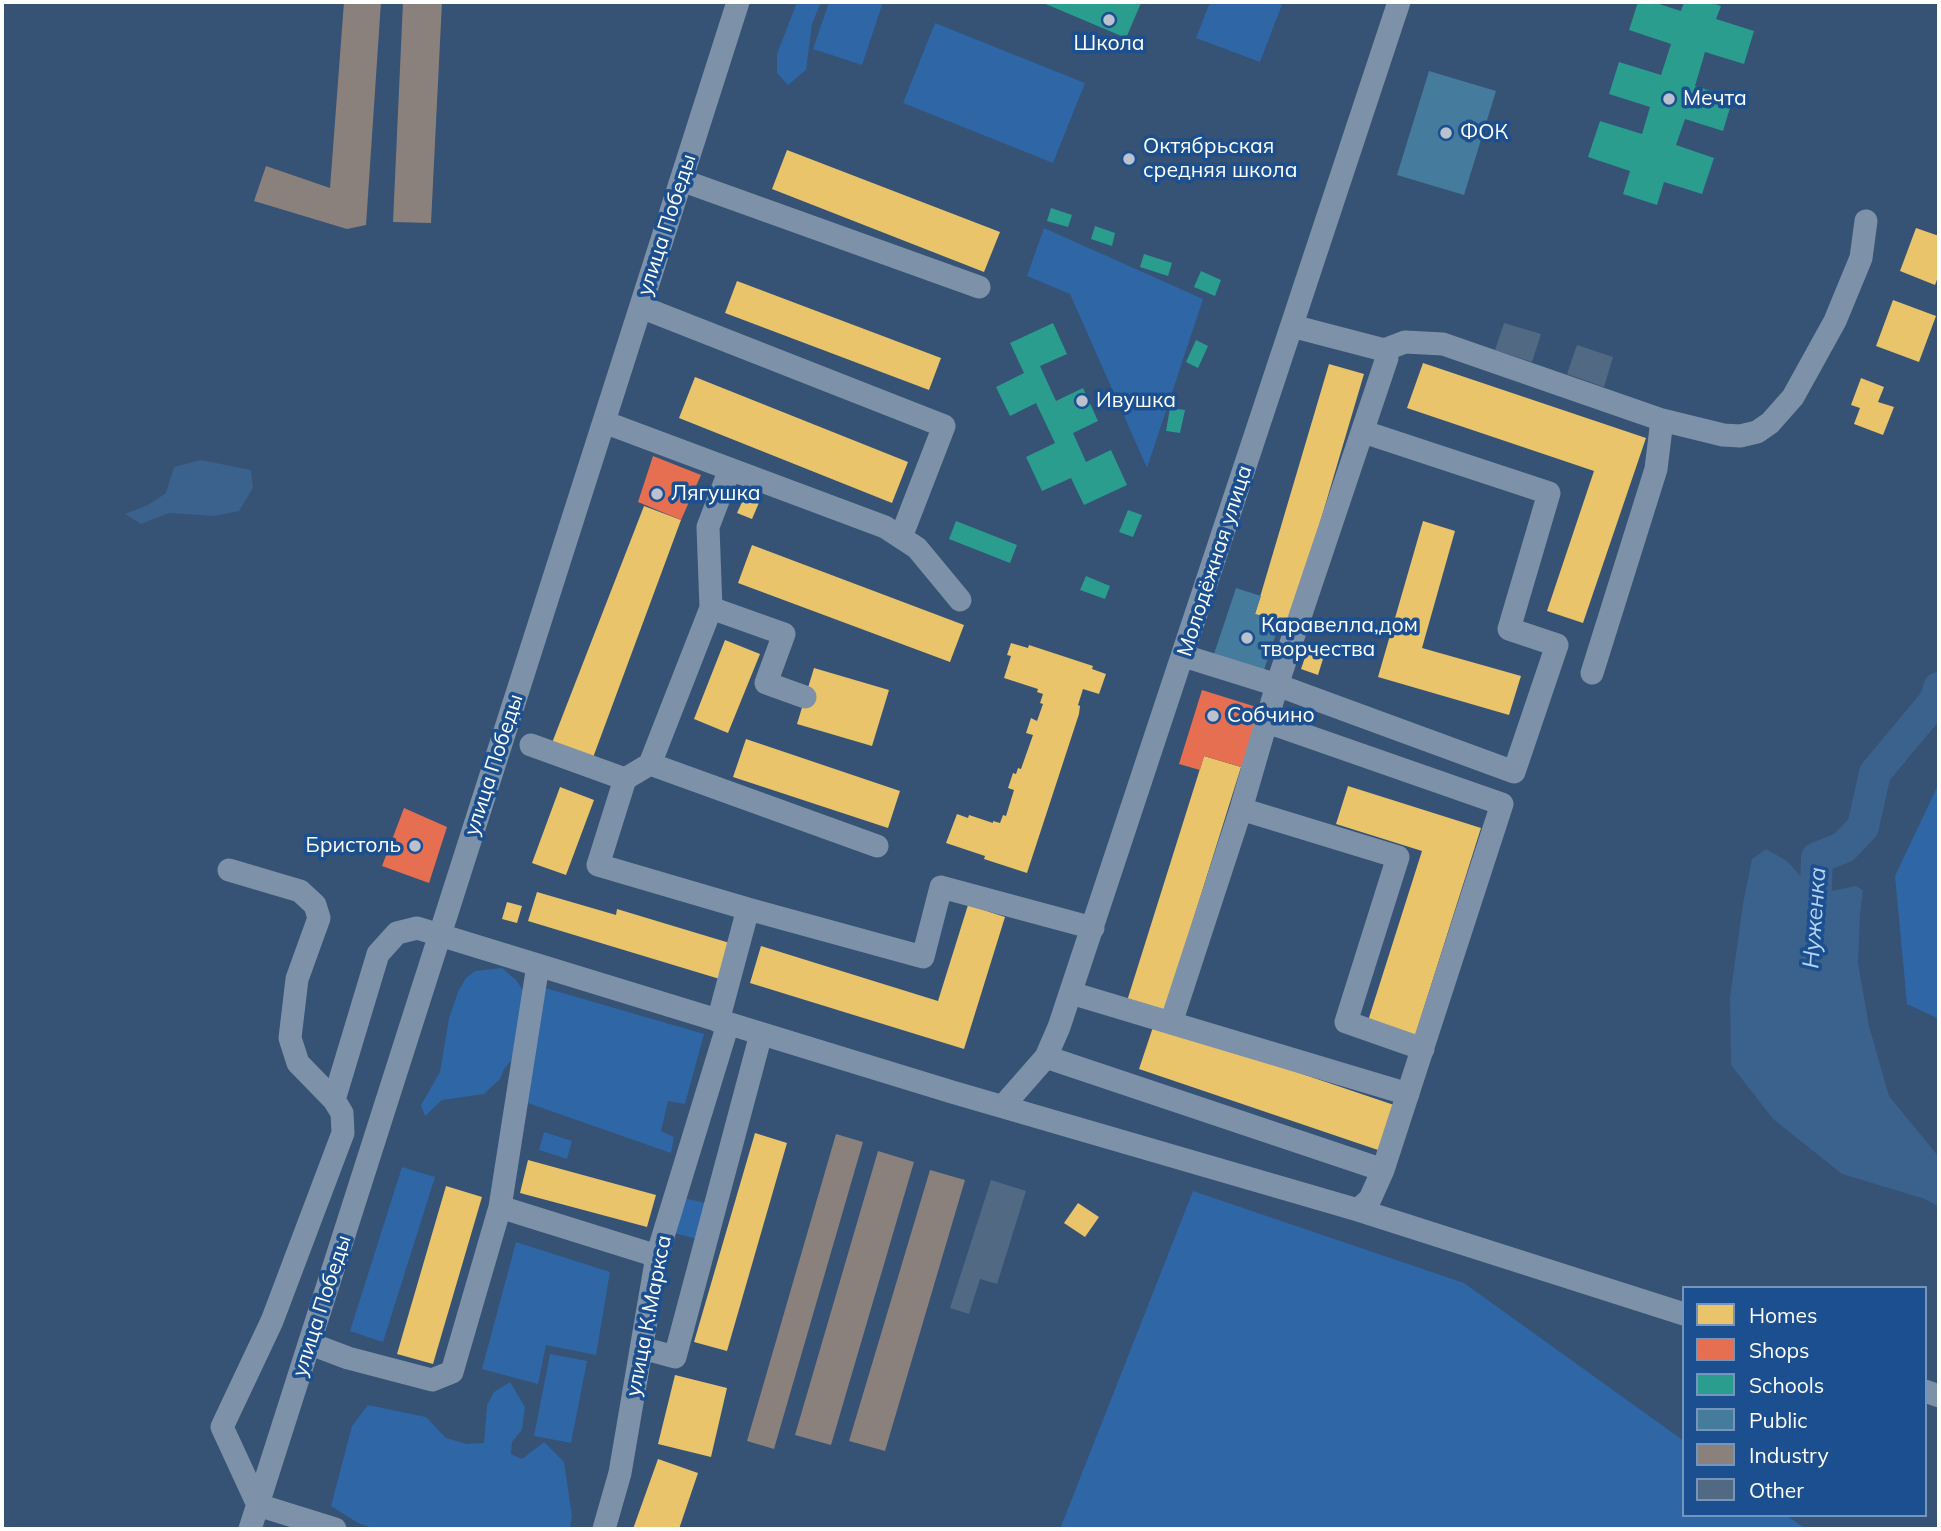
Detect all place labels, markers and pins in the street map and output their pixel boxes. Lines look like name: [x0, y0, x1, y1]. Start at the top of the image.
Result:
marker: Школа: [1101, 12, 1117, 28]
place label: Школа: [1073, 31, 1145, 57]
place label: Мечта: [1683, 86, 1747, 112]
marker: Мечта: [1661, 91, 1677, 107]
place label: ФОК: [1460, 120, 1508, 146]
marker: ФОК: [1438, 125, 1454, 141]
place label: Октябрьская средняя школа: [1143, 134, 1297, 184]
marker: Октябрьская средняя школа: [1121, 151, 1137, 167]
place label: Ивушка: [1096, 388, 1176, 414]
marker: Ивушка: [1074, 393, 1090, 409]
place label: Лягушка: [671, 481, 761, 507]
marker: Лягушка: [649, 486, 665, 502]
place label: Каравелла,дом творчества: [1261, 613, 1418, 663]
marker: Каравелла,дом творчества: [1239, 630, 1255, 646]
place label: Собчино: [1227, 703, 1315, 729]
marker: Собчино: [1205, 708, 1221, 724]
place label: Бристоль: [306, 833, 401, 859]
marker: Бристоль: [407, 838, 423, 854]

